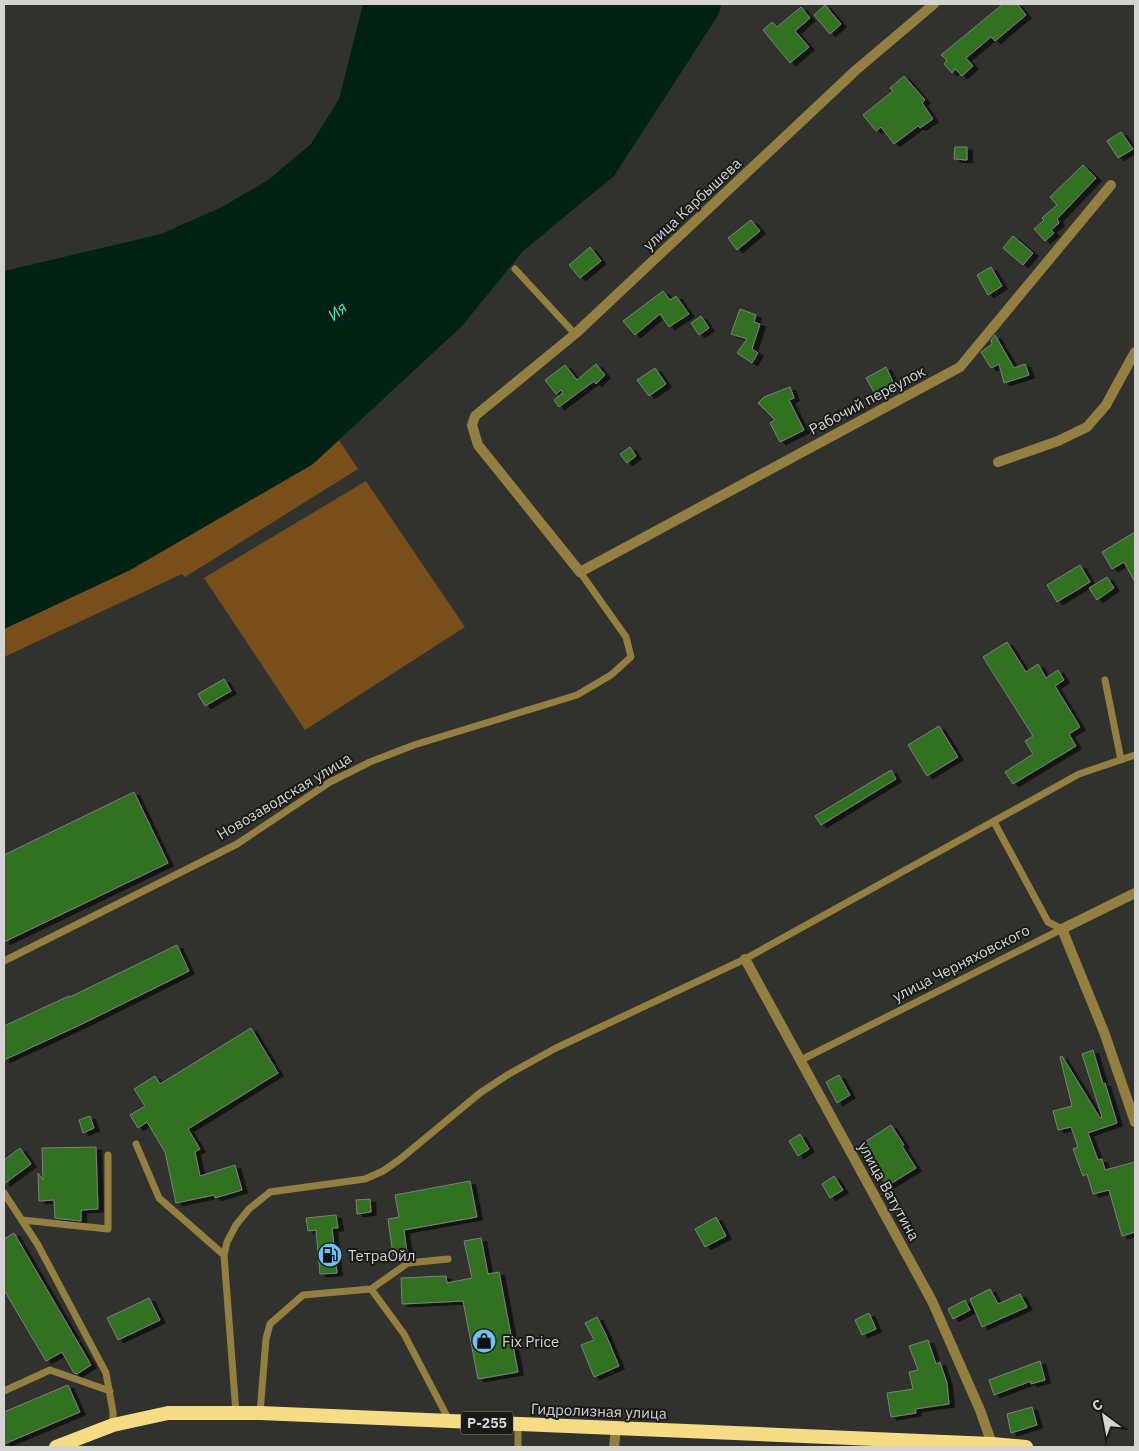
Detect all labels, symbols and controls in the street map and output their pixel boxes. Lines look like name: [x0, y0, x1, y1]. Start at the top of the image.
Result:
street label: улица Карбышева: [639, 154, 745, 254]
water label: Ия: [323, 297, 351, 325]
street label: Рабочий переулок: [806, 361, 928, 439]
street label: Новозаводская улица: [213, 748, 355, 844]
street label: улица Черняховского: [889, 920, 1033, 1006]
street label: улица Ватутина: [854, 1138, 924, 1244]
fuel station icon: ТетраОйл: [317, 1242, 343, 1268]
place label: ТетраОйл: [348, 1246, 415, 1265]
shop icon: Fix Price: [471, 1328, 497, 1354]
place label: Fix Price: [502, 1332, 559, 1351]
north arrow: [1079, 1391, 1129, 1441]
text: С: [1088, 1395, 1106, 1415]
street label: Гидролизная улица: [531, 1399, 667, 1423]
road number: Р-255: [461, 1412, 513, 1435]

